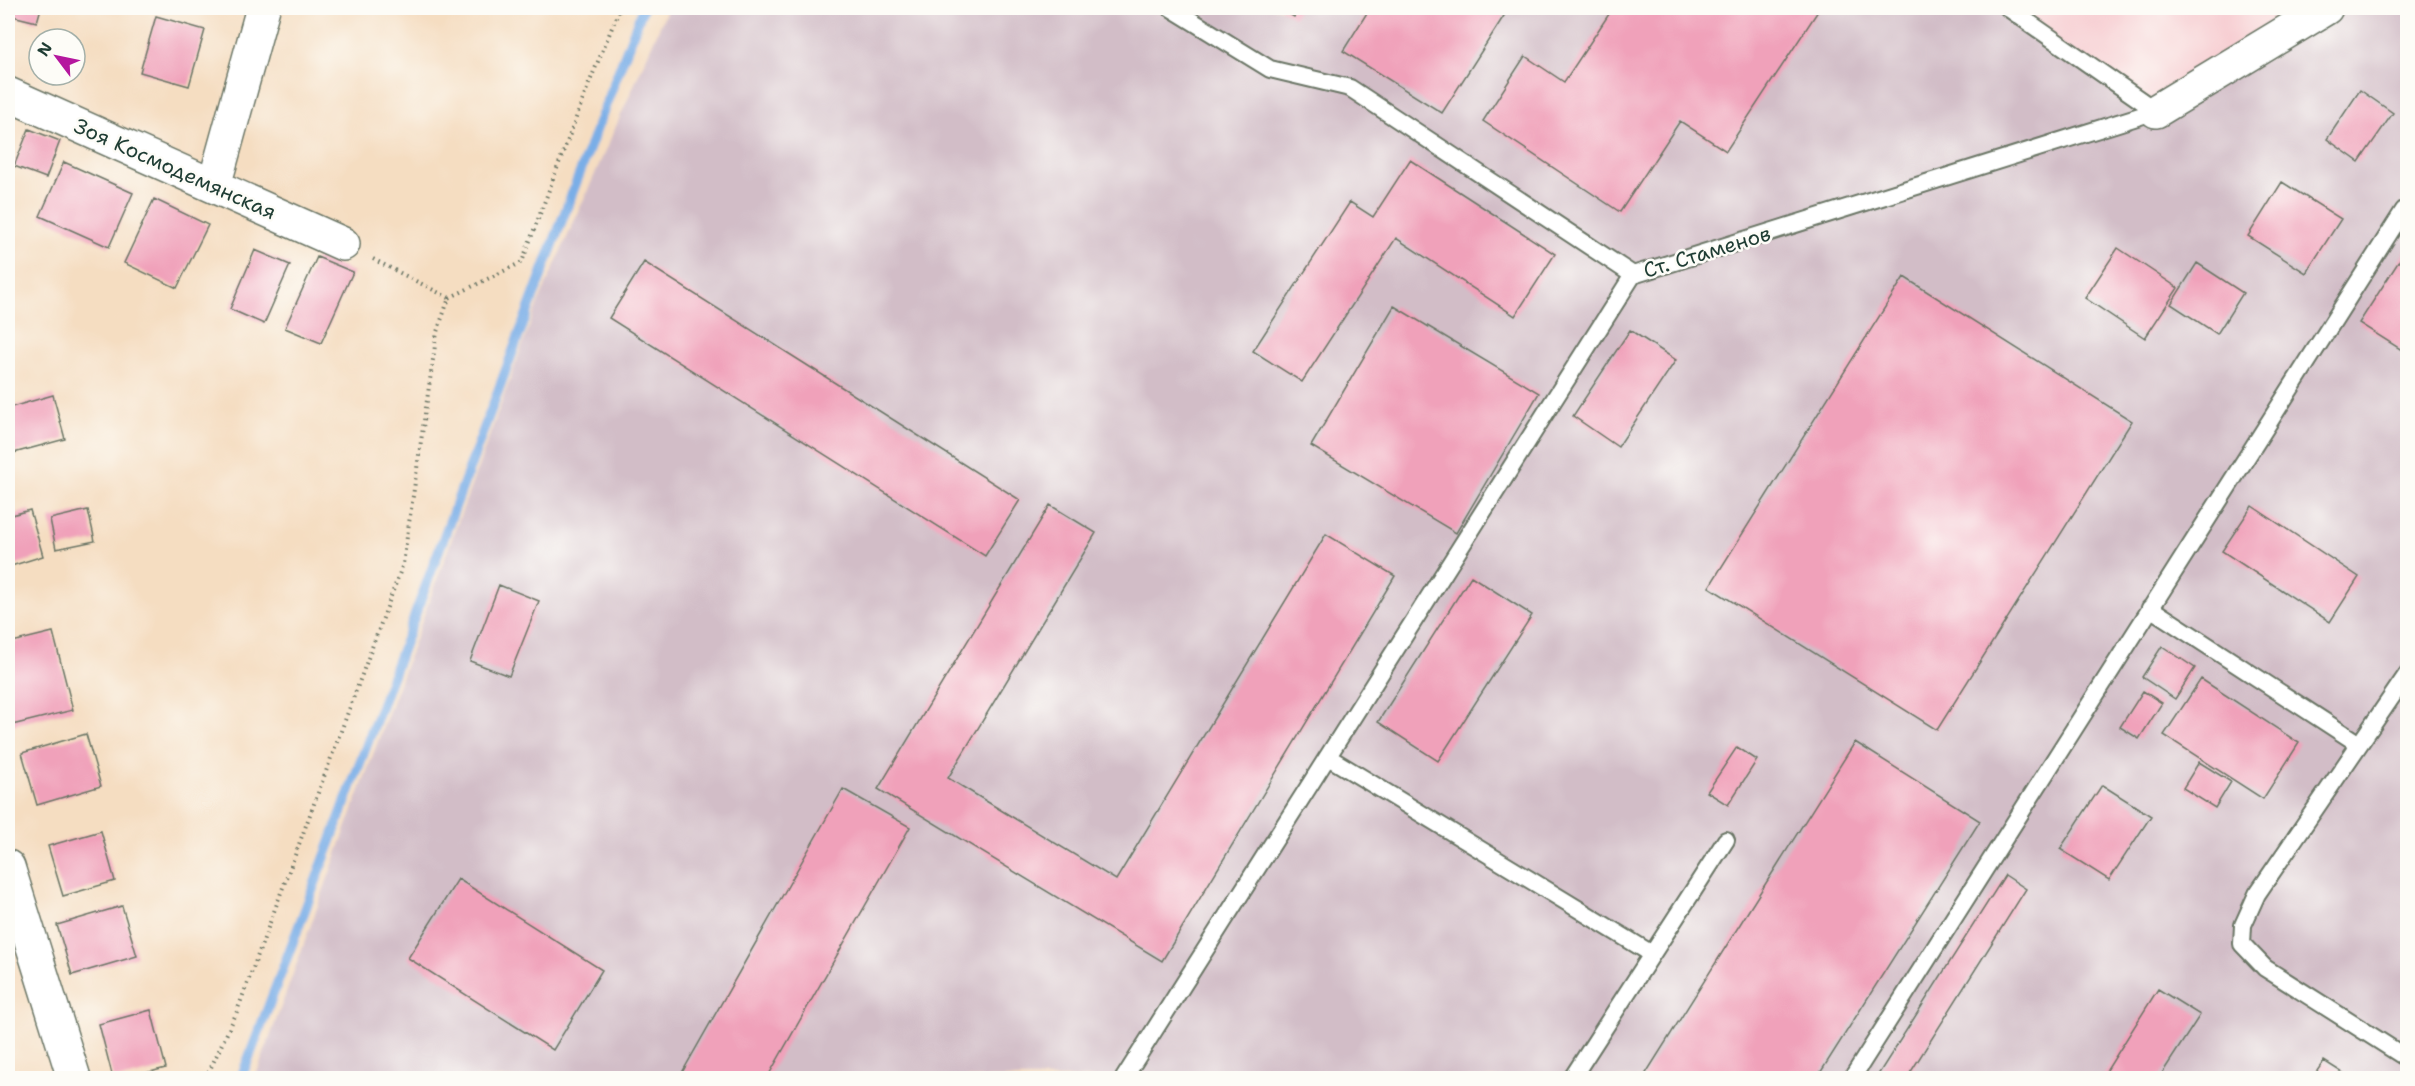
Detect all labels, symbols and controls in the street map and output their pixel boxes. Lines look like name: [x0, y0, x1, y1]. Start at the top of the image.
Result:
north arrow: [27, 27, 87, 87]
text: N: [32, 38, 57, 60]
street label: Зоя Космодемянская: [70, 112, 280, 226]
street label: Ст. Стаменов: [1640, 219, 1774, 285]

